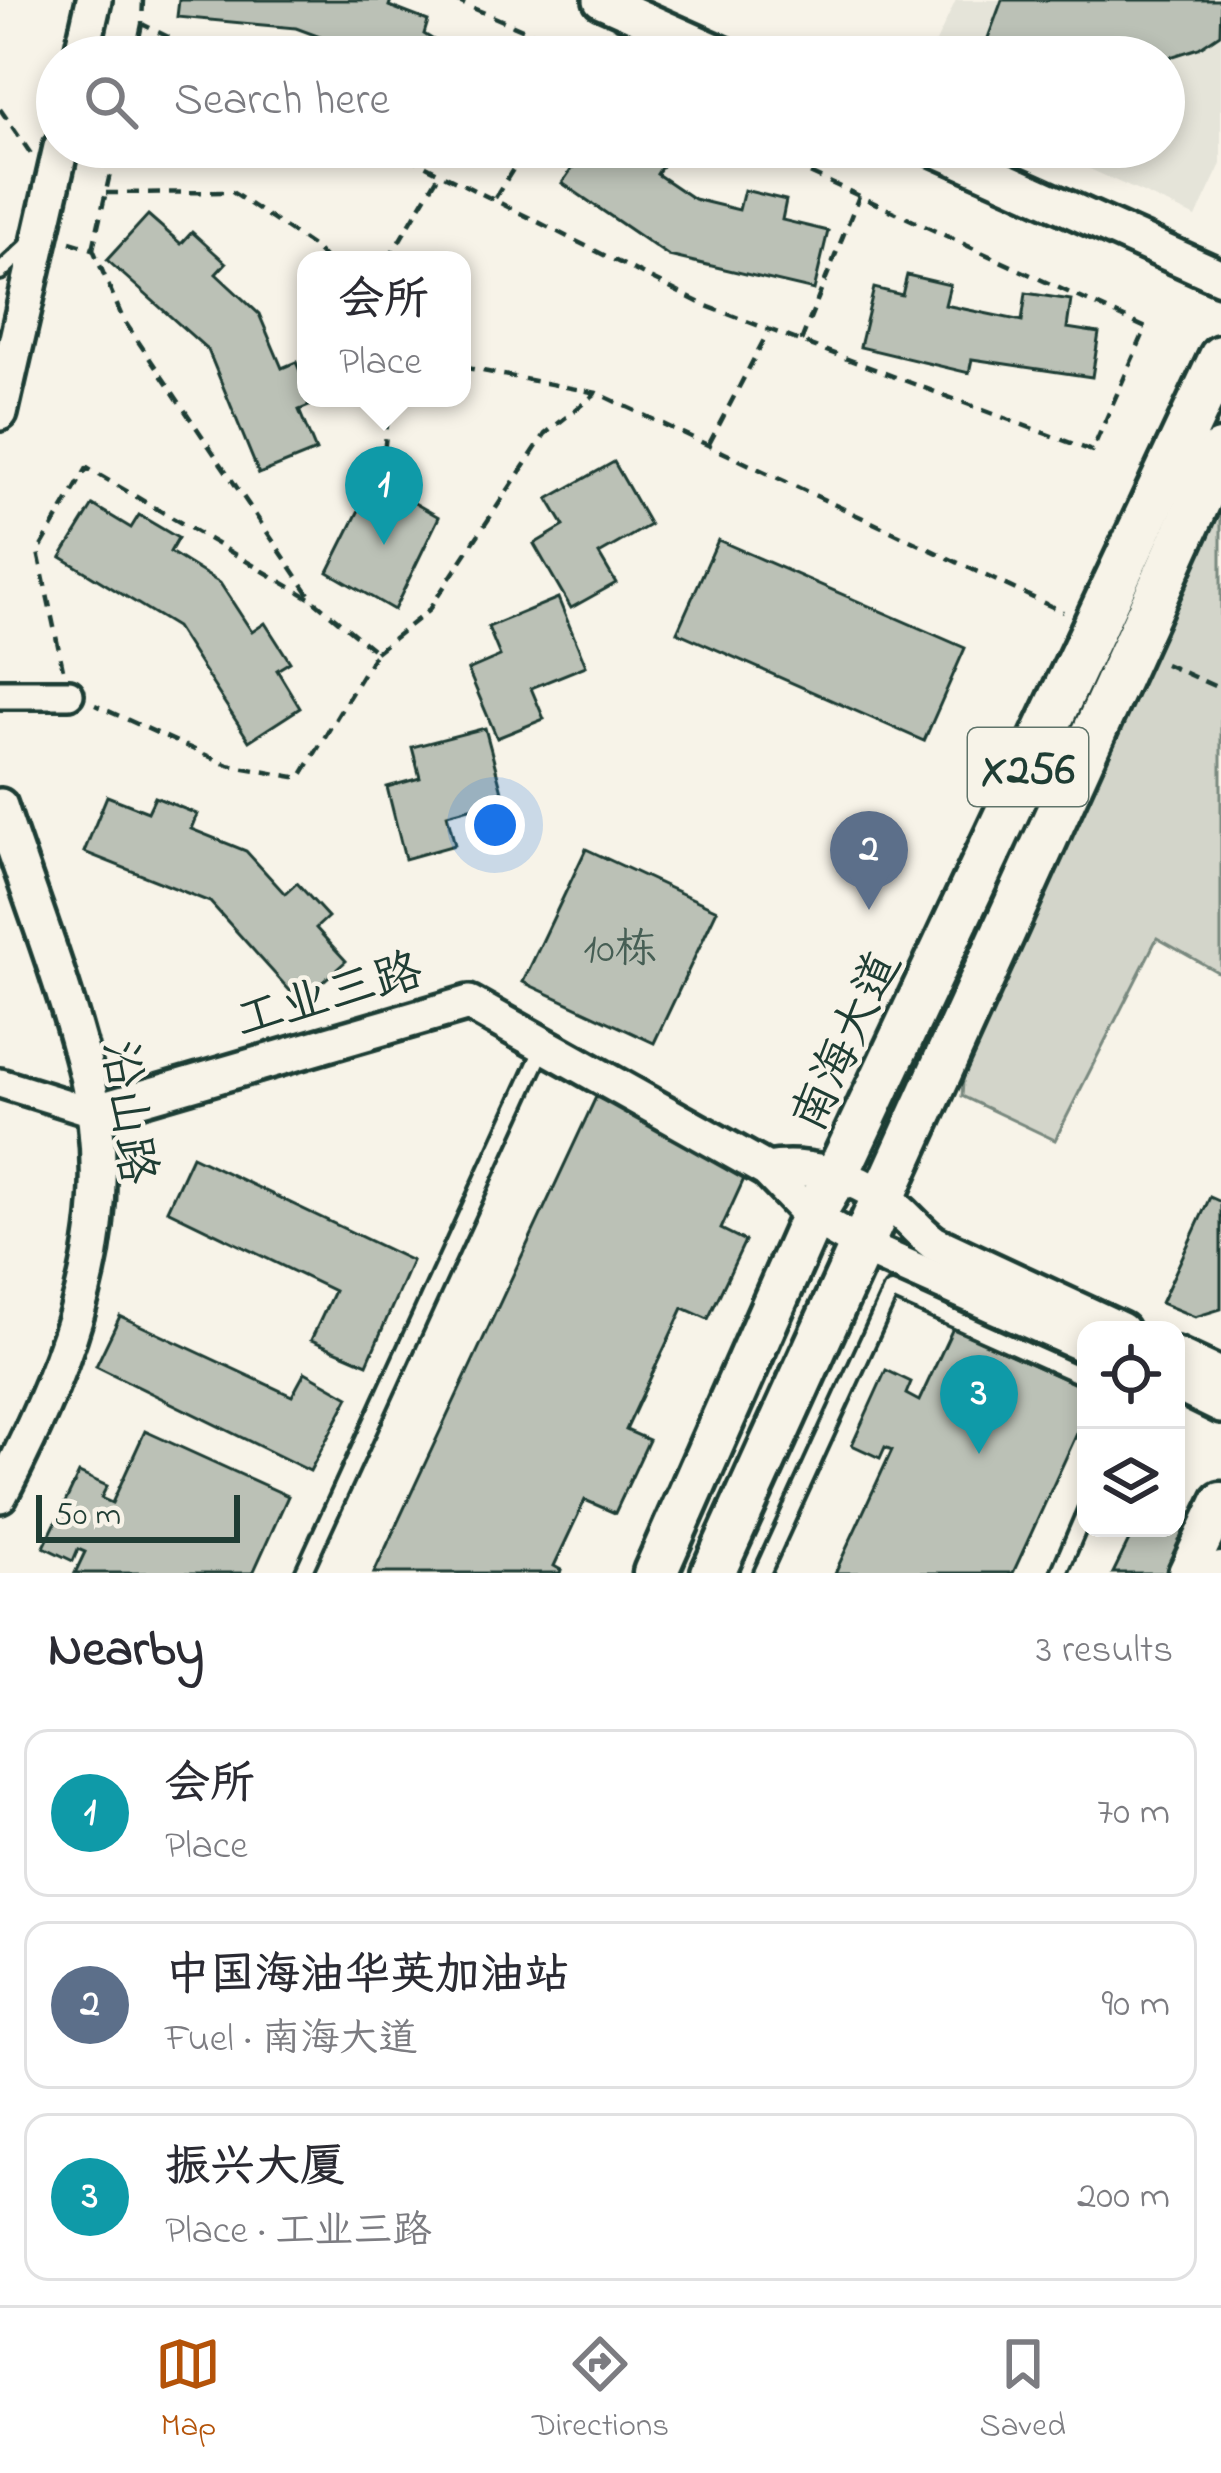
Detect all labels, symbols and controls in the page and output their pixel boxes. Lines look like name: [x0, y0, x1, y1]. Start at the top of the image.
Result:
search box: [36, 36, 1185, 168]
icon: search: [78, 69, 144, 135]
text: Search here: [174, 69, 390, 135]
popup: [297, 251, 471, 407]
text: 会所: [339, 269, 429, 335]
text: Place: [339, 335, 422, 392]
pin: 1: [345, 446, 423, 545]
road number: X256: [968, 728, 1088, 806]
your location: [465, 795, 525, 855]
pin: 2: [830, 811, 908, 910]
house number: 10栋: [583, 920, 657, 981]
street label: 工业三路: [227, 938, 431, 1058]
street label: 南海大道: [776, 940, 921, 1144]
street label: 沿山路: [81, 1037, 171, 1189]
map controls: [1077, 1321, 1185, 1537]
button: locate: [1077, 1321, 1185, 1429]
pin: 3: [940, 1355, 1018, 1454]
button: layers: [1077, 1429, 1185, 1537]
scale bar: [36, 1489, 240, 1542]
text: 50 m: [54, 1492, 121, 1540]
text: Nearby: [48, 1614, 204, 1689]
text: 3 results: [1036, 1623, 1173, 1680]
text: 会所: [165, 1753, 255, 1819]
text: 1: [84, 1785, 96, 1842]
text: 70 m: [1097, 1785, 1170, 1842]
text: Place: [165, 1819, 248, 1876]
text: 中国海油华英加油站: [165, 1944, 570, 2010]
text: 2: [80, 1977, 100, 2034]
text: 90 m: [1101, 1977, 1170, 2034]
text: Fuel · 南海大道: [165, 2012, 418, 2069]
text: 振兴大厦: [165, 2136, 345, 2202]
text: 3: [82, 2169, 98, 2226]
text: 200 m: [1077, 2169, 1170, 2226]
text: Place · 工业三路: [165, 2204, 431, 2261]
tab: Map: [155, 2331, 221, 2451]
tab: Directions: [532, 2331, 669, 2451]
tab: Saved: [980, 2331, 1066, 2451]

